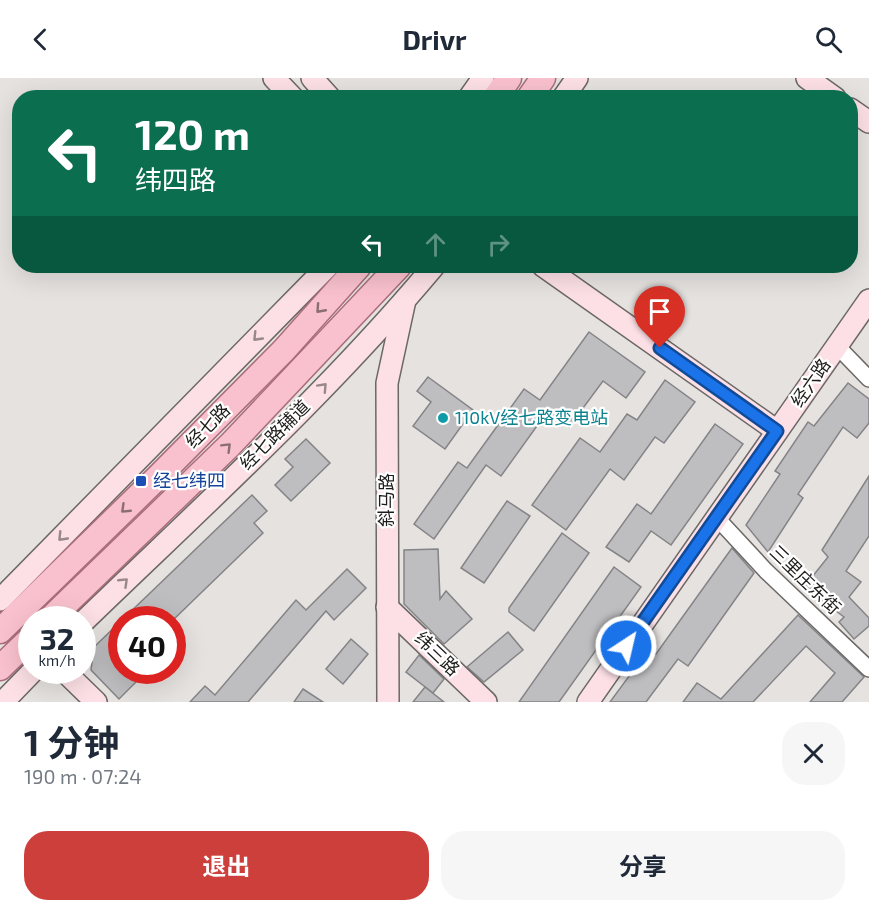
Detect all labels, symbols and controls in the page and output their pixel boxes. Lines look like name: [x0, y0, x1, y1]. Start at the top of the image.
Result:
icon: back: [24, 23, 57, 56]
text: Drivr: [402, 23, 467, 55]
icon: search: [812, 23, 845, 56]
text: 120 m: [135, 108, 250, 158]
icon: left: [36, 114, 114, 192]
text: 纬四路: [135, 163, 216, 195]
icon: left: [356, 228, 389, 261]
icon: ahead: [419, 228, 452, 261]
icon: right: [482, 228, 515, 261]
pin: [634, 286, 685, 348]
icon: arrive: [643, 295, 676, 328]
one-way arrow: [316, 302, 327, 313]
one-way arrow: [254, 330, 265, 341]
street label: 经六路: [786, 354, 835, 411]
one-way arrow: [316, 383, 327, 394]
street label: 经七路辅道: [235, 395, 314, 474]
street label: 经七路: [180, 398, 234, 452]
place label: 110kV经七路变电站: [455, 406, 608, 428]
marker: 110kV经七路变电站: [436, 411, 450, 425]
one-way arrow: [220, 444, 231, 455]
place label: 经七纬四: [153, 469, 225, 491]
street label: 斜马路: [375, 473, 397, 527]
marker: 经七纬四: [134, 474, 148, 488]
one-way arrow: [122, 501, 133, 512]
one-way arrow: [58, 530, 69, 540]
street label: 三里庄东街: [766, 540, 846, 618]
one-way arrow: [117, 579, 128, 590]
speed limit sign: 40: [108, 606, 186, 684]
position arrow: [594, 614, 658, 678]
text: 32: [40, 620, 74, 656]
street label: 纬三路: [411, 627, 465, 680]
text: km/h: [38, 651, 76, 669]
text: 1 分钟: [24, 720, 119, 763]
button: close: [782, 722, 845, 785]
text: 190 m · 07:24: [24, 764, 142, 788]
button: 退出: [24, 831, 429, 900]
button: 分享: [441, 831, 845, 900]

